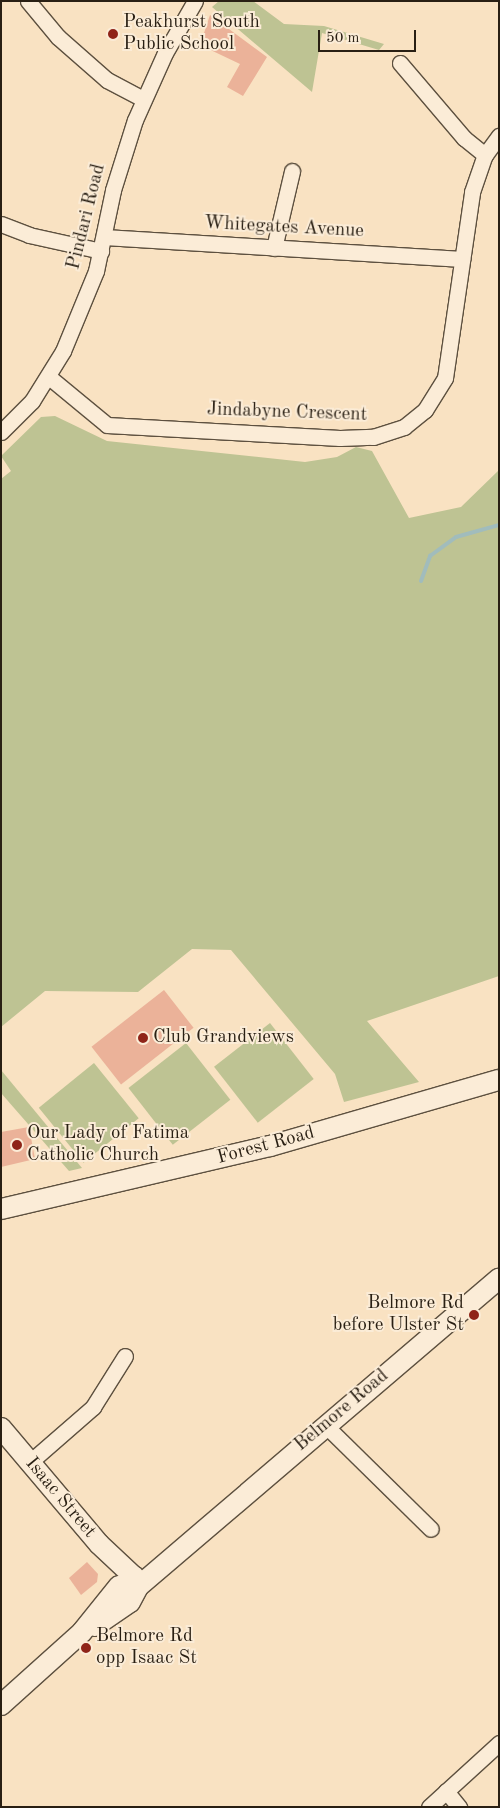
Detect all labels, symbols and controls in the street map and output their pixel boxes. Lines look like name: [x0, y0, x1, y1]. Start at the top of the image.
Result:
place label: Peakhurst South Public School: [123, 12, 260, 56]
scale bar: [320, 20, 418, 52]
marker: Peakhurst South Public School: [107, 28, 119, 40]
text: 50 m: [326, 31, 360, 46]
street label: Pindari Road: [63, 162, 111, 272]
street label: Whitegates Avenue: [203, 212, 365, 244]
street label: Jindabyne Crescent: [206, 399, 368, 427]
place label: Club Grandviews: [153, 1027, 294, 1049]
marker: Club Grandviews: [137, 1032, 149, 1044]
street label: Forest Road: [215, 1122, 317, 1170]
place label: Our Lady of Fatima Catholic Church: [27, 1123, 189, 1167]
marker: Our Lady of Fatima Catholic Church: [11, 1139, 23, 1151]
place label: Belmore Rd before Ulster St: [333, 1293, 464, 1337]
marker: Belmore Rd before Ulster St: [468, 1309, 480, 1321]
street label: Belmore Road: [290, 1365, 394, 1457]
street label: Isaac Street: [20, 1453, 100, 1543]
place label: Belmore Rd opp Isaac St: [96, 1626, 197, 1670]
marker: Belmore Rd opp Isaac St: [80, 1642, 92, 1654]

